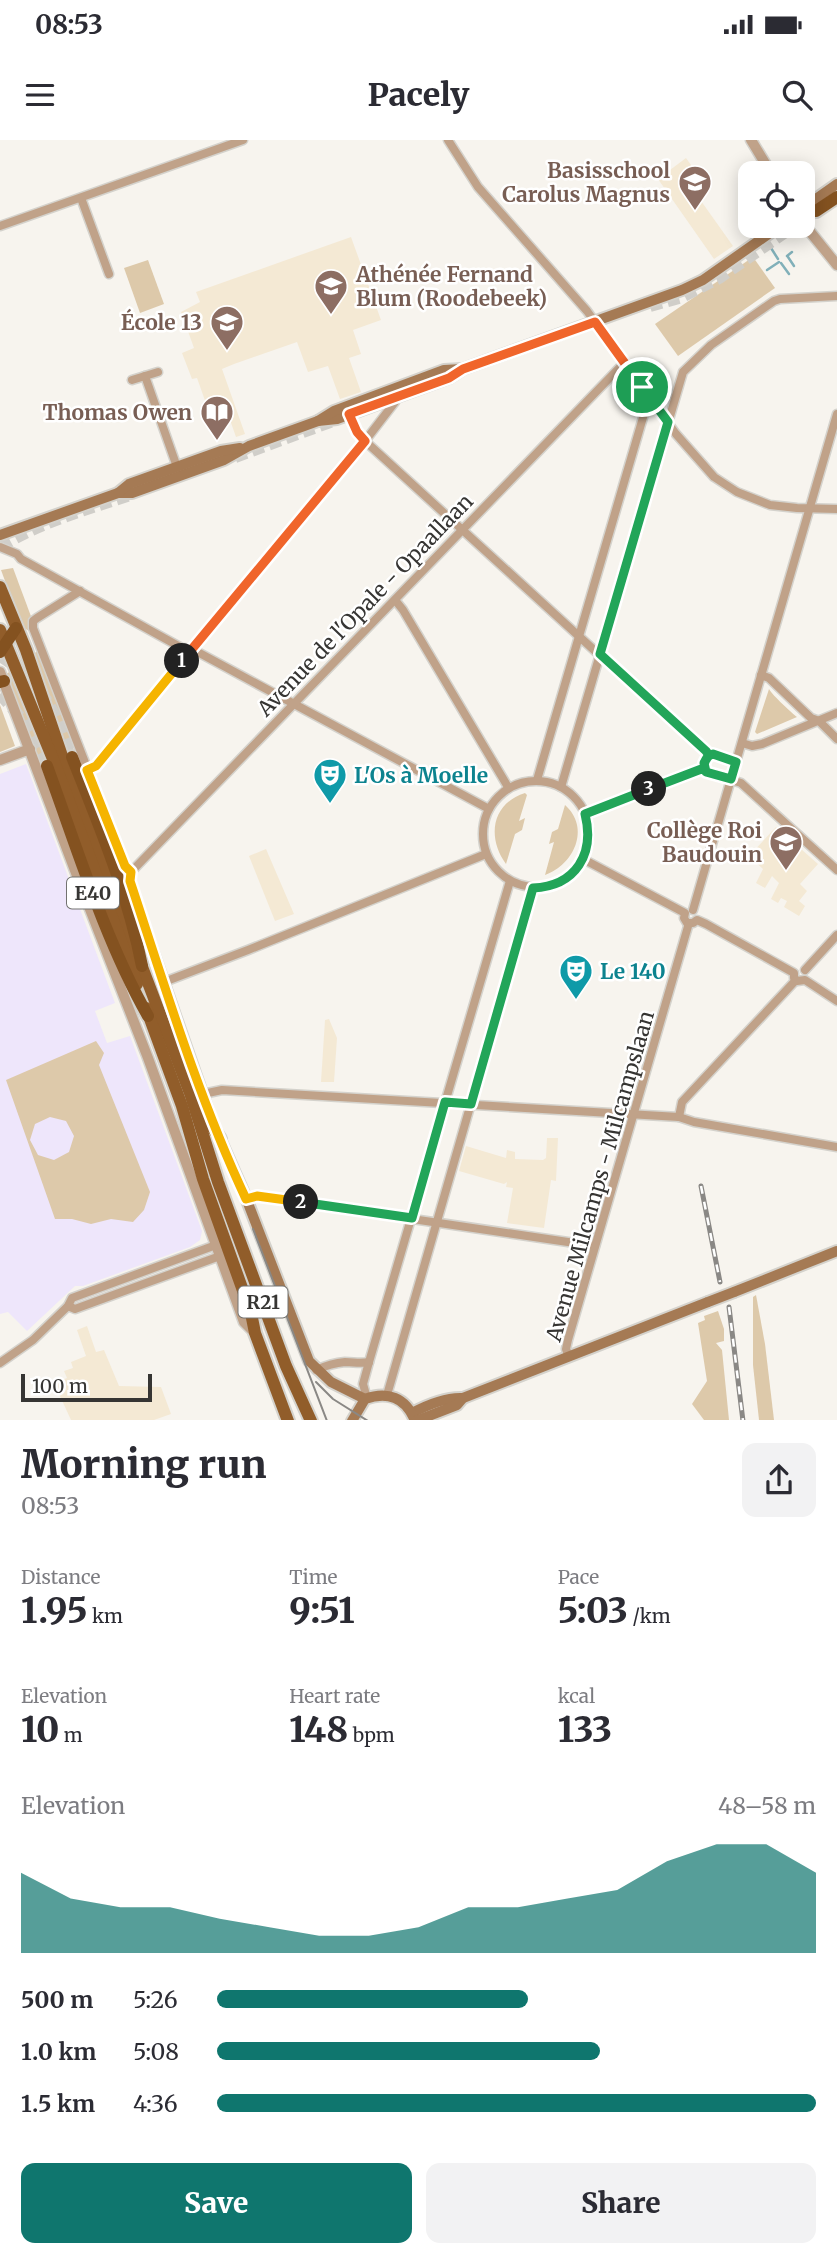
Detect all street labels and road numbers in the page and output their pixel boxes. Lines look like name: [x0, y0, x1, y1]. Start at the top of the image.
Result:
street label: Avenue de l'Opale - Opaallaan: [251, 488, 479, 723]
road number: E40: [67, 878, 119, 908]
street label: Avenue Milcamps - Milcampslaan: [540, 1007, 660, 1345]
road number: R21: [238, 1286, 288, 1318]

